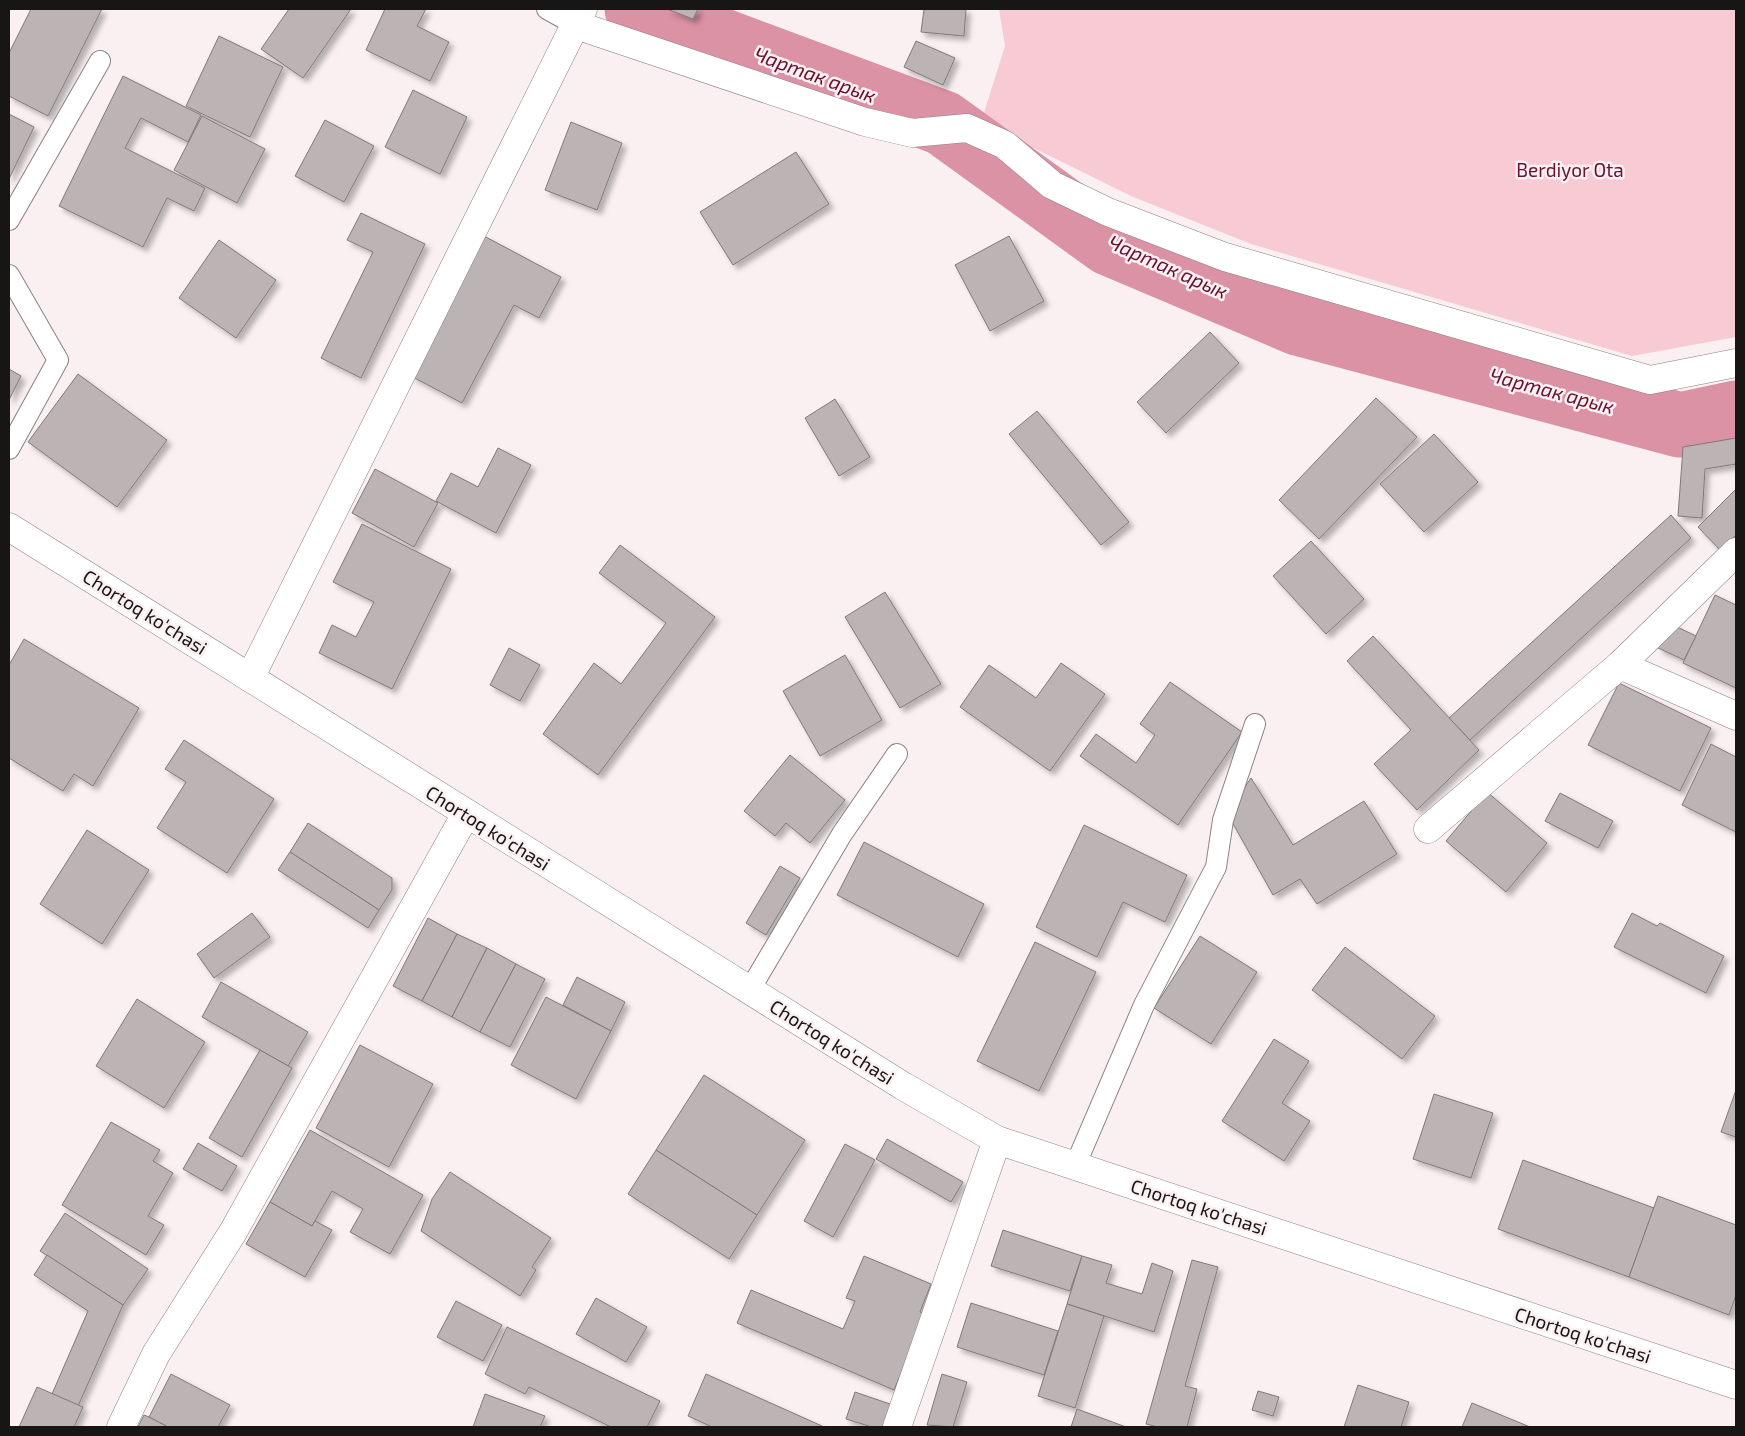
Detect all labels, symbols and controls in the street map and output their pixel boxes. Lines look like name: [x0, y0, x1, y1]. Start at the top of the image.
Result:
water label: Чартак арык: [751, 41, 880, 107]
park label: Berdiyor Ota: [1516, 158, 1624, 181]
water label: Чартак арык: [1105, 229, 1232, 303]
water label: Чартак арык: [1487, 362, 1617, 418]
street label: Chortoq ko'chasi: [79, 564, 212, 659]
street label: Chortoq ko'chasi: [422, 780, 555, 875]
street label: Chortoq ko'chasi: [766, 994, 899, 1089]
street label: Chortoq ko'chasi: [1128, 1174, 1270, 1239]
street label: Chortoq ko'chasi: [1512, 1302, 1654, 1367]

